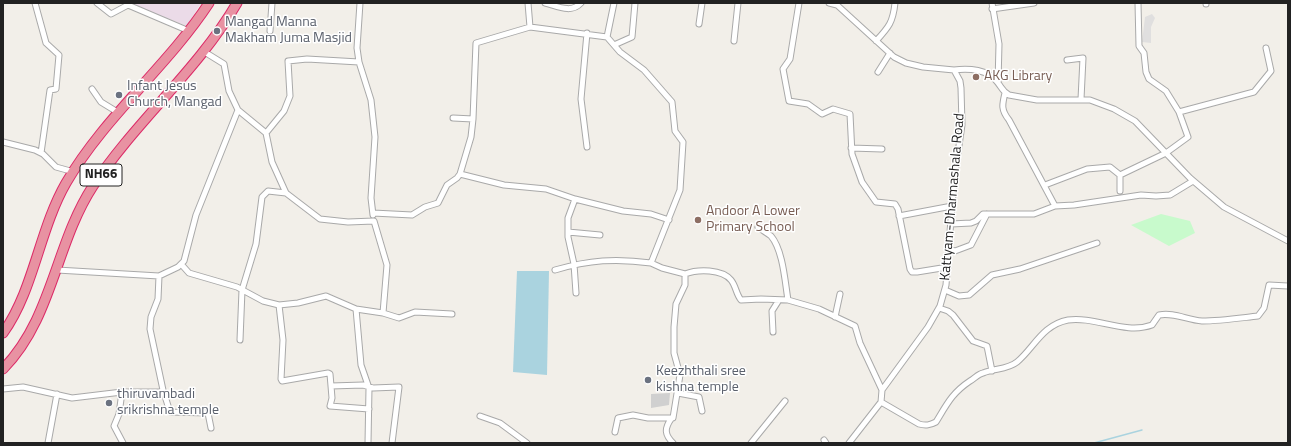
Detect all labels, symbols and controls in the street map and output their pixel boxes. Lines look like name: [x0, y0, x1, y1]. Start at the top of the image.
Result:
place label: Mangad Manna Makham Juma Masjid: [225, 15, 352, 48]
marker: Mangad Manna Makham Juma Masjid: [212, 26, 222, 36]
place label: AKG Library: [984, 69, 1052, 85]
marker: AKG Library: [971, 72, 981, 82]
place label: Infant Jesus Church, Mangad: [127, 79, 222, 112]
marker: Infant Jesus Church, Mangad: [114, 90, 124, 100]
street label: Kattyam-Dharmashala Road: [937, 113, 969, 281]
road number: NH66: [80, 164, 122, 186]
place label: Andoor A Lower Primary School: [706, 204, 800, 236]
marker: Andoor A Lower Primary School: [693, 215, 703, 225]
place label: Keezhthali sree kishna temple: [656, 364, 746, 396]
marker: Keezhthali sree kishna temple: [643, 375, 653, 385]
place label: thiruvambadi srikrishna temple: [117, 387, 219, 420]
marker: thiruvambadi srikrishna temple: [104, 398, 114, 408]

